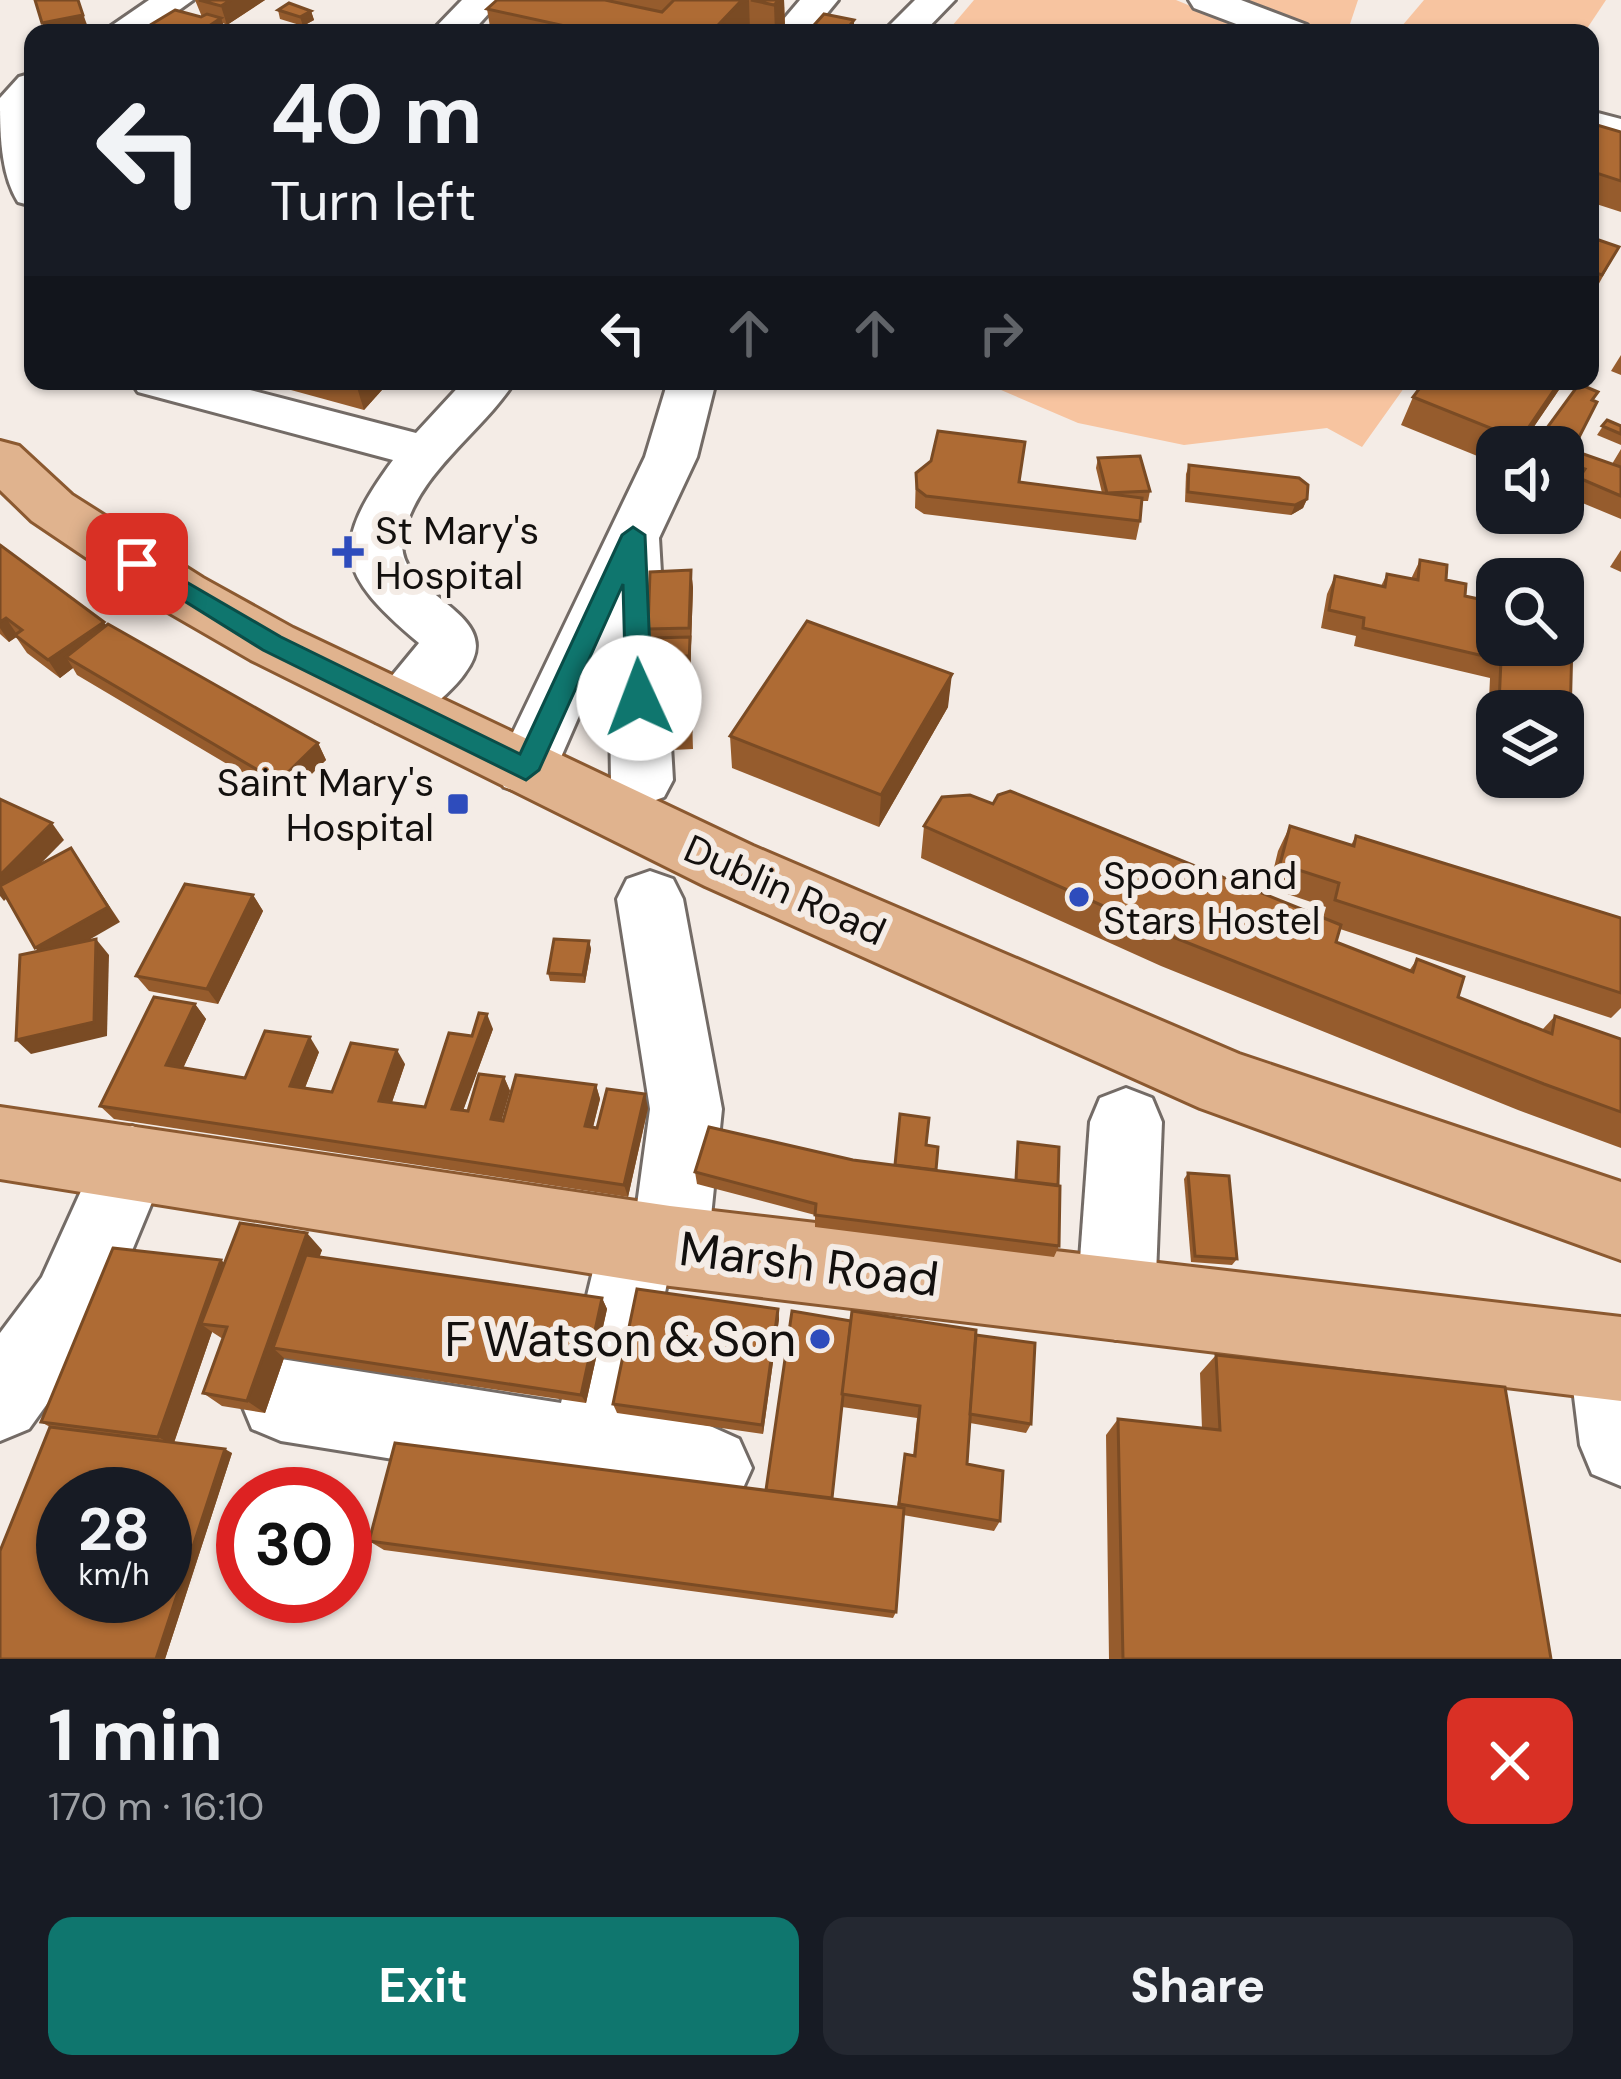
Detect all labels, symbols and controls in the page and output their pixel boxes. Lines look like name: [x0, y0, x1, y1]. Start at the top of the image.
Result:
text: 40 m: [270, 60, 483, 169]
icon: left: [72, 72, 228, 228]
text: Turn left: [270, 166, 476, 237]
icon: left: [590, 300, 656, 366]
icon: ahead: [716, 300, 782, 366]
icon: ahead: [842, 300, 908, 366]
icon: right: [968, 300, 1034, 366]
map controls: [1476, 426, 1584, 798]
button: sound: [1476, 426, 1584, 534]
place label: St Mary's Hospital: [375, 505, 539, 601]
pin: [86, 513, 188, 615]
icon: arrive: [104, 531, 170, 597]
marker: St Mary's Hospital: [332, 536, 364, 568]
button: search: [1476, 558, 1584, 666]
position arrow: [576, 635, 702, 761]
button: layers: [1476, 690, 1584, 798]
place label: Saint Mary's Hospital: [217, 757, 434, 853]
marker: Saint Mary's Hospital: [445, 791, 471, 817]
street label: Dublin Road: [676, 823, 894, 957]
place label: Spoon and Stars Hostel: [1103, 850, 1321, 946]
marker: Spoon and Stars Hostel: [1066, 884, 1092, 910]
street label: Marsh Road: [676, 1217, 942, 1311]
place label: F Watson & Son: [444, 1308, 796, 1371]
marker: F Watson & Son: [807, 1326, 833, 1352]
speed limit sign: 30: [216, 1467, 372, 1623]
text: 28: [78, 1490, 150, 1569]
text: km/h: [79, 1555, 149, 1594]
text: 1 min: [48, 1689, 223, 1782]
button: close: [1447, 1698, 1573, 1824]
text: 170 m · 16:10: [48, 1781, 264, 1832]
button: Exit: [48, 1917, 799, 2055]
button: Share: [823, 1917, 1573, 2055]

